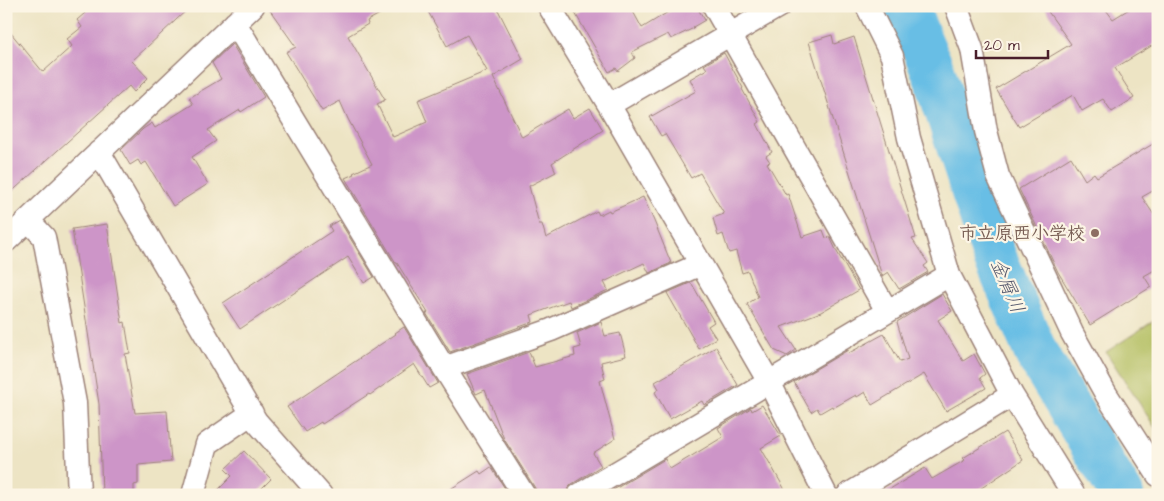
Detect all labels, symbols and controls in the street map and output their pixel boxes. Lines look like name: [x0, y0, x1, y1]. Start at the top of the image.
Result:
scale bar: [976, 28, 1049, 60]
text: 20 m: [984, 35, 1020, 56]
place label: 市立原西小学校: [959, 221, 1085, 246]
marker: 市立原西小学校: [1089, 227, 1101, 239]
water label: 金屑川: [983, 254, 1031, 318]

